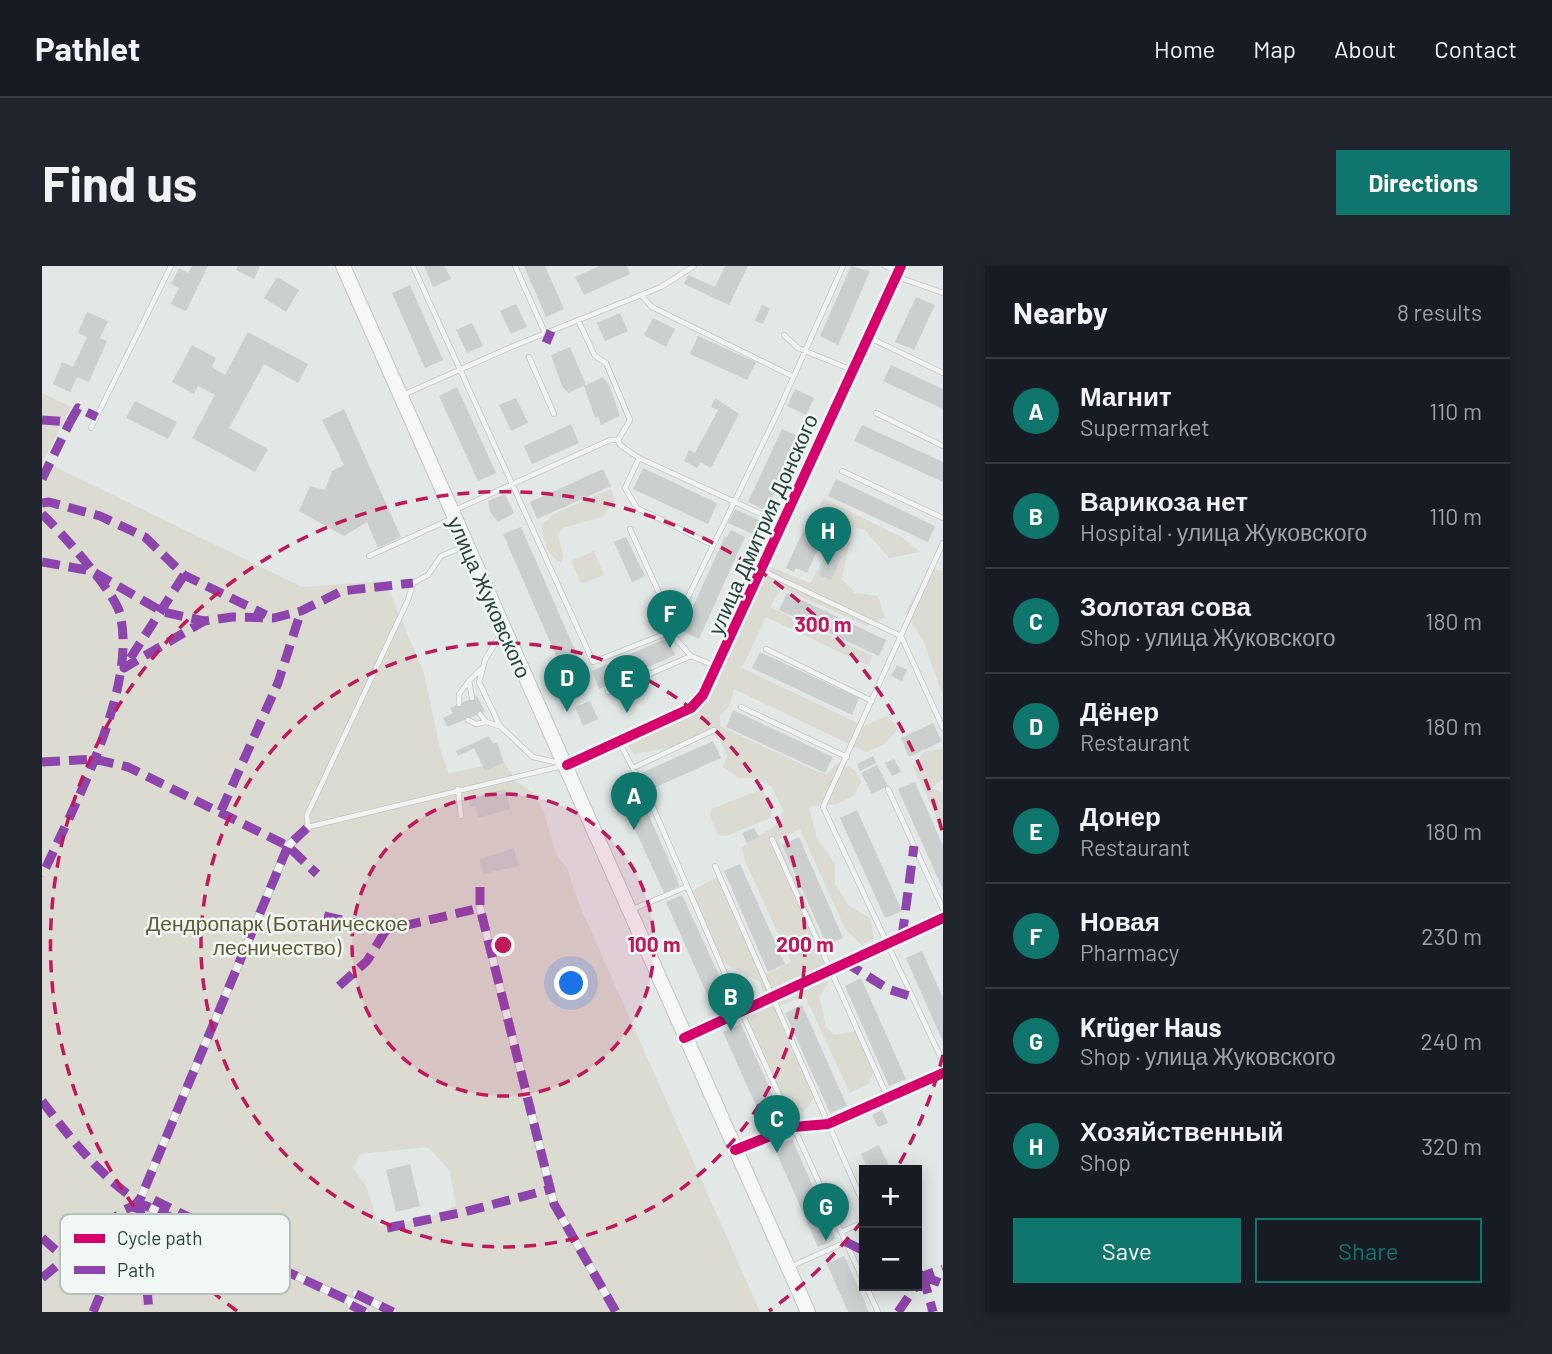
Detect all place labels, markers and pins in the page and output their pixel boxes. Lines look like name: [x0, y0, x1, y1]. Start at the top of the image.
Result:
pin: H: [805, 507, 851, 565]
pin: F: [647, 590, 693, 648]
pin: D: [544, 654, 590, 712]
pin: E: [604, 655, 650, 713]
pin: A: [611, 772, 657, 830]
centre of rings: [491, 933, 515, 957]
pin: B: [708, 973, 754, 1031]
pin: C: [754, 1095, 800, 1153]
pin: G: [803, 1183, 849, 1241]

